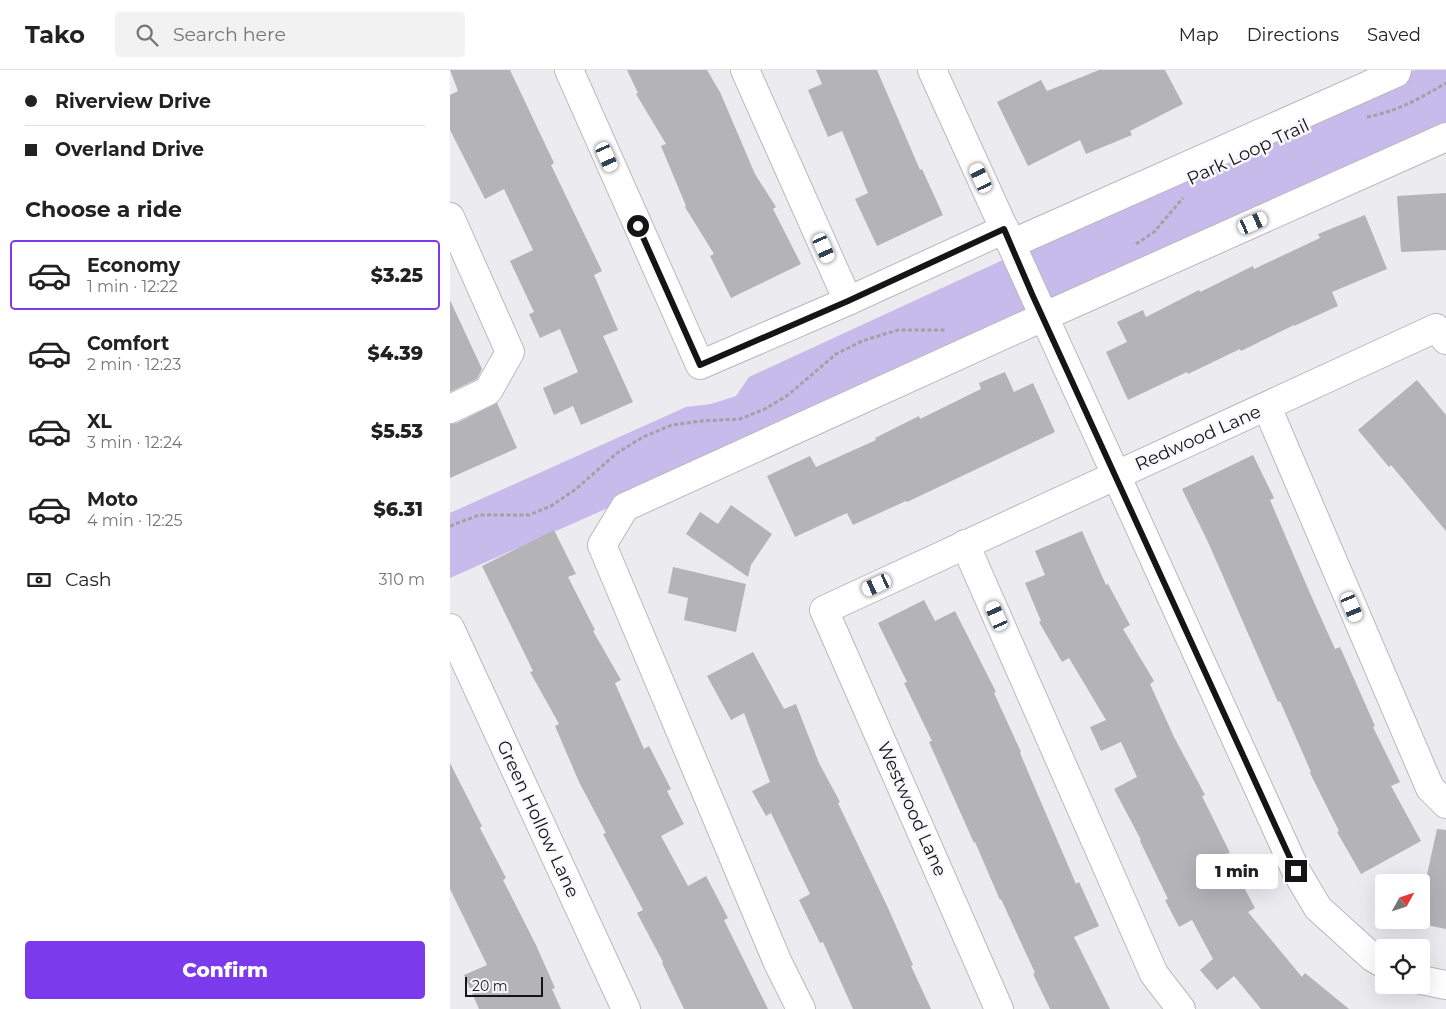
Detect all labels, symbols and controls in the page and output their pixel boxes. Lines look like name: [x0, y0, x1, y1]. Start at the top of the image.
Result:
search box: [115, 12, 465, 57]
text: Tako: [25, 20, 85, 49]
icon: search: [133, 21, 161, 49]
text: Search here: [173, 23, 286, 46]
text: Map: [1179, 24, 1219, 46]
text: Directions: [1247, 24, 1339, 46]
text: Saved: [1367, 24, 1421, 46]
text: Riverview Drive: [55, 90, 211, 113]
street label: Park Loop Trail: [1183, 114, 1313, 190]
text: Overland Drive: [55, 138, 204, 161]
car: [594, 140, 619, 174]
car: [967, 161, 994, 195]
text: Choose a ride: [25, 196, 182, 223]
car: [1236, 210, 1269, 236]
route start: [627, 215, 649, 237]
car: [811, 231, 836, 265]
icon: car: [27, 253, 72, 298]
text: Economy: [87, 254, 180, 277]
text: $3.25: [371, 264, 423, 287]
text: 1 min · 12:22: [87, 277, 178, 296]
icon: car: [27, 331, 72, 376]
text: Comfort: [87, 332, 169, 355]
text: $4.39: [367, 342, 423, 365]
text: 2 min · 12:23: [87, 355, 181, 374]
street label: Redwood Lane: [1132, 400, 1264, 476]
icon: car: [27, 409, 72, 454]
text: XL: [87, 410, 112, 433]
text: $5.53: [371, 420, 423, 443]
text: 3 min · 12:24: [87, 433, 182, 452]
icon: car: [27, 487, 72, 532]
text: Moto: [87, 488, 138, 511]
text: $6.31: [373, 498, 423, 521]
text: 4 min · 12:25: [87, 511, 183, 530]
icon: cash: [25, 566, 53, 594]
text: Cash: [65, 568, 112, 591]
text: 310 m: [378, 570, 425, 589]
car: [860, 572, 893, 598]
car: [1339, 590, 1364, 624]
car: [984, 599, 1009, 633]
street label: Green Hollow Lane: [492, 737, 584, 901]
street label: Westwood Lane: [872, 738, 952, 880]
callout: 1 min: [1196, 854, 1278, 888]
route end: [1285, 860, 1307, 882]
text: 1 min: [1215, 862, 1259, 881]
north arrow: [1375, 874, 1430, 929]
map controls: [1375, 874, 1430, 994]
button: locate: [1375, 939, 1430, 994]
button: Confirm: [25, 941, 425, 999]
scale bar: [465, 974, 542, 997]
text: 20 m: [472, 977, 508, 995]

